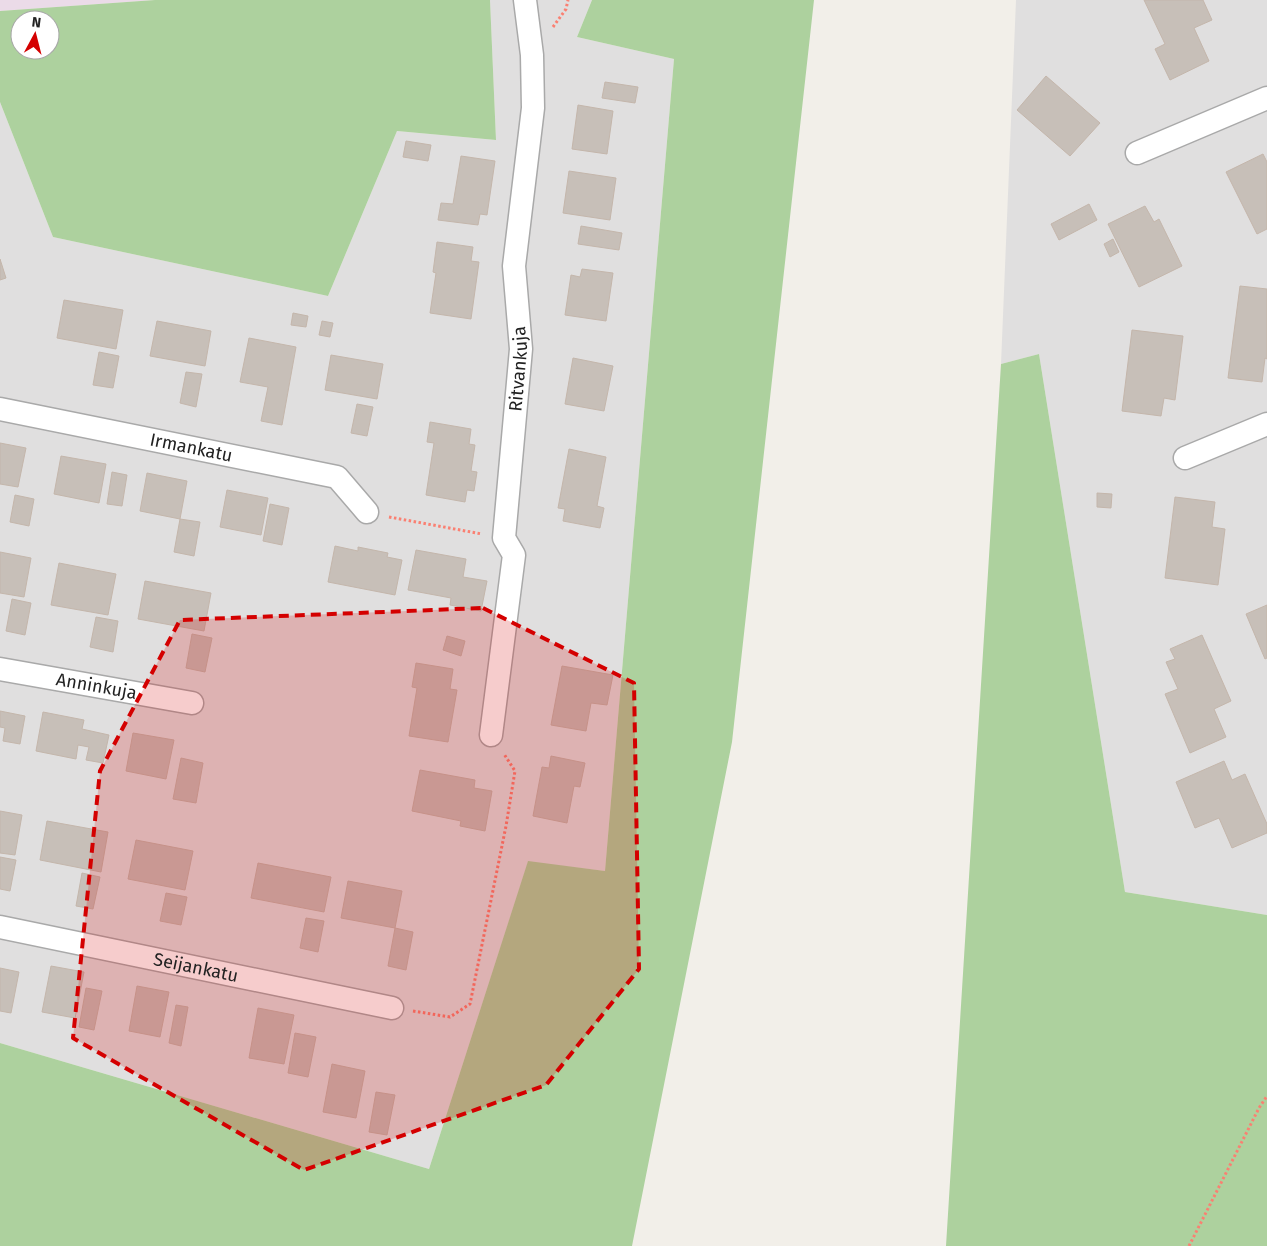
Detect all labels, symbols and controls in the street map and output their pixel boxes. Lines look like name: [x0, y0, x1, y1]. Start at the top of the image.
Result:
north arrow: [10, 10, 60, 60]
text: N: [31, 14, 42, 32]
street label: Ritvankuja: [504, 325, 532, 413]
street label: Irmankatu: [148, 428, 234, 467]
street label: Anninkuja: [54, 668, 139, 704]
street label: Seijankatu: [152, 948, 240, 987]

